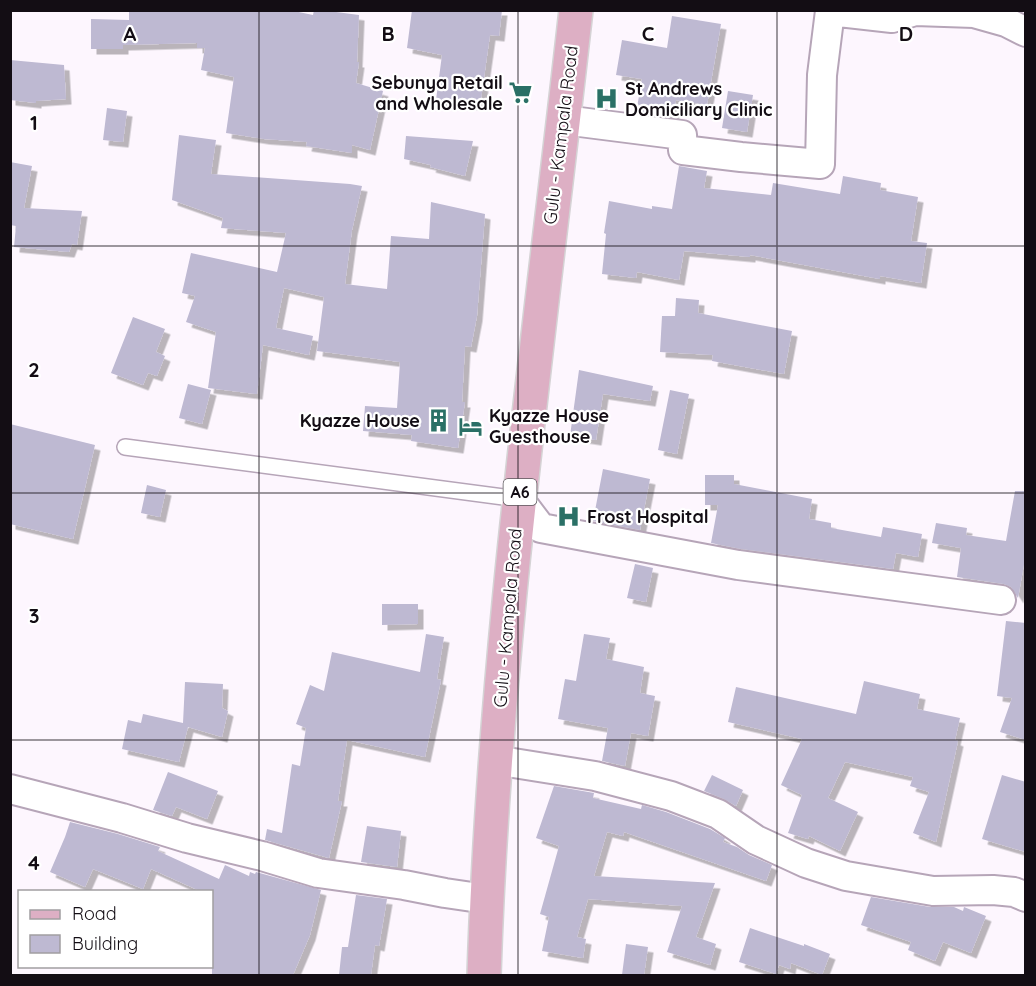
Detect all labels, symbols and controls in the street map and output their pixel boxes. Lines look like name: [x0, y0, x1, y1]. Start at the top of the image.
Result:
text: A: [124, 21, 137, 46]
text: B: [381, 21, 395, 46]
text: C: [642, 21, 655, 46]
text: D: [899, 21, 913, 46]
street label: Gulu - Kampala Road: [538, 44, 583, 226]
place label: Sebunya Retail and Wholesale: [372, 71, 503, 115]
place label: St Andrews Domiciliary Clinic: [625, 77, 772, 121]
supermarket icon: Sebunya Retail and Wholesale: [508, 80, 534, 106]
hospital icon: St Andrews Domiciliary Clinic: [594, 86, 620, 112]
text: 1: [30, 110, 38, 135]
text: 2: [28, 357, 40, 382]
place label: Kyazze House Guesthouse: [489, 404, 609, 448]
building icon: Kyazze House: [425, 408, 451, 434]
place label: Kyazze House: [300, 409, 420, 432]
hotel icon: Kyazze House Guesthouse: [458, 413, 484, 439]
road number: A6: [504, 479, 536, 505]
hospital icon: Frost Hospital: [556, 504, 582, 530]
place label: Frost Hospital: [587, 505, 709, 528]
street label: Gulu - Kampala Road: [488, 527, 527, 709]
text: 3: [29, 603, 39, 628]
text: 4: [28, 850, 40, 875]
legend: [18, 890, 213, 968]
text: Road: [72, 902, 117, 925]
text: Building: [72, 932, 138, 955]

